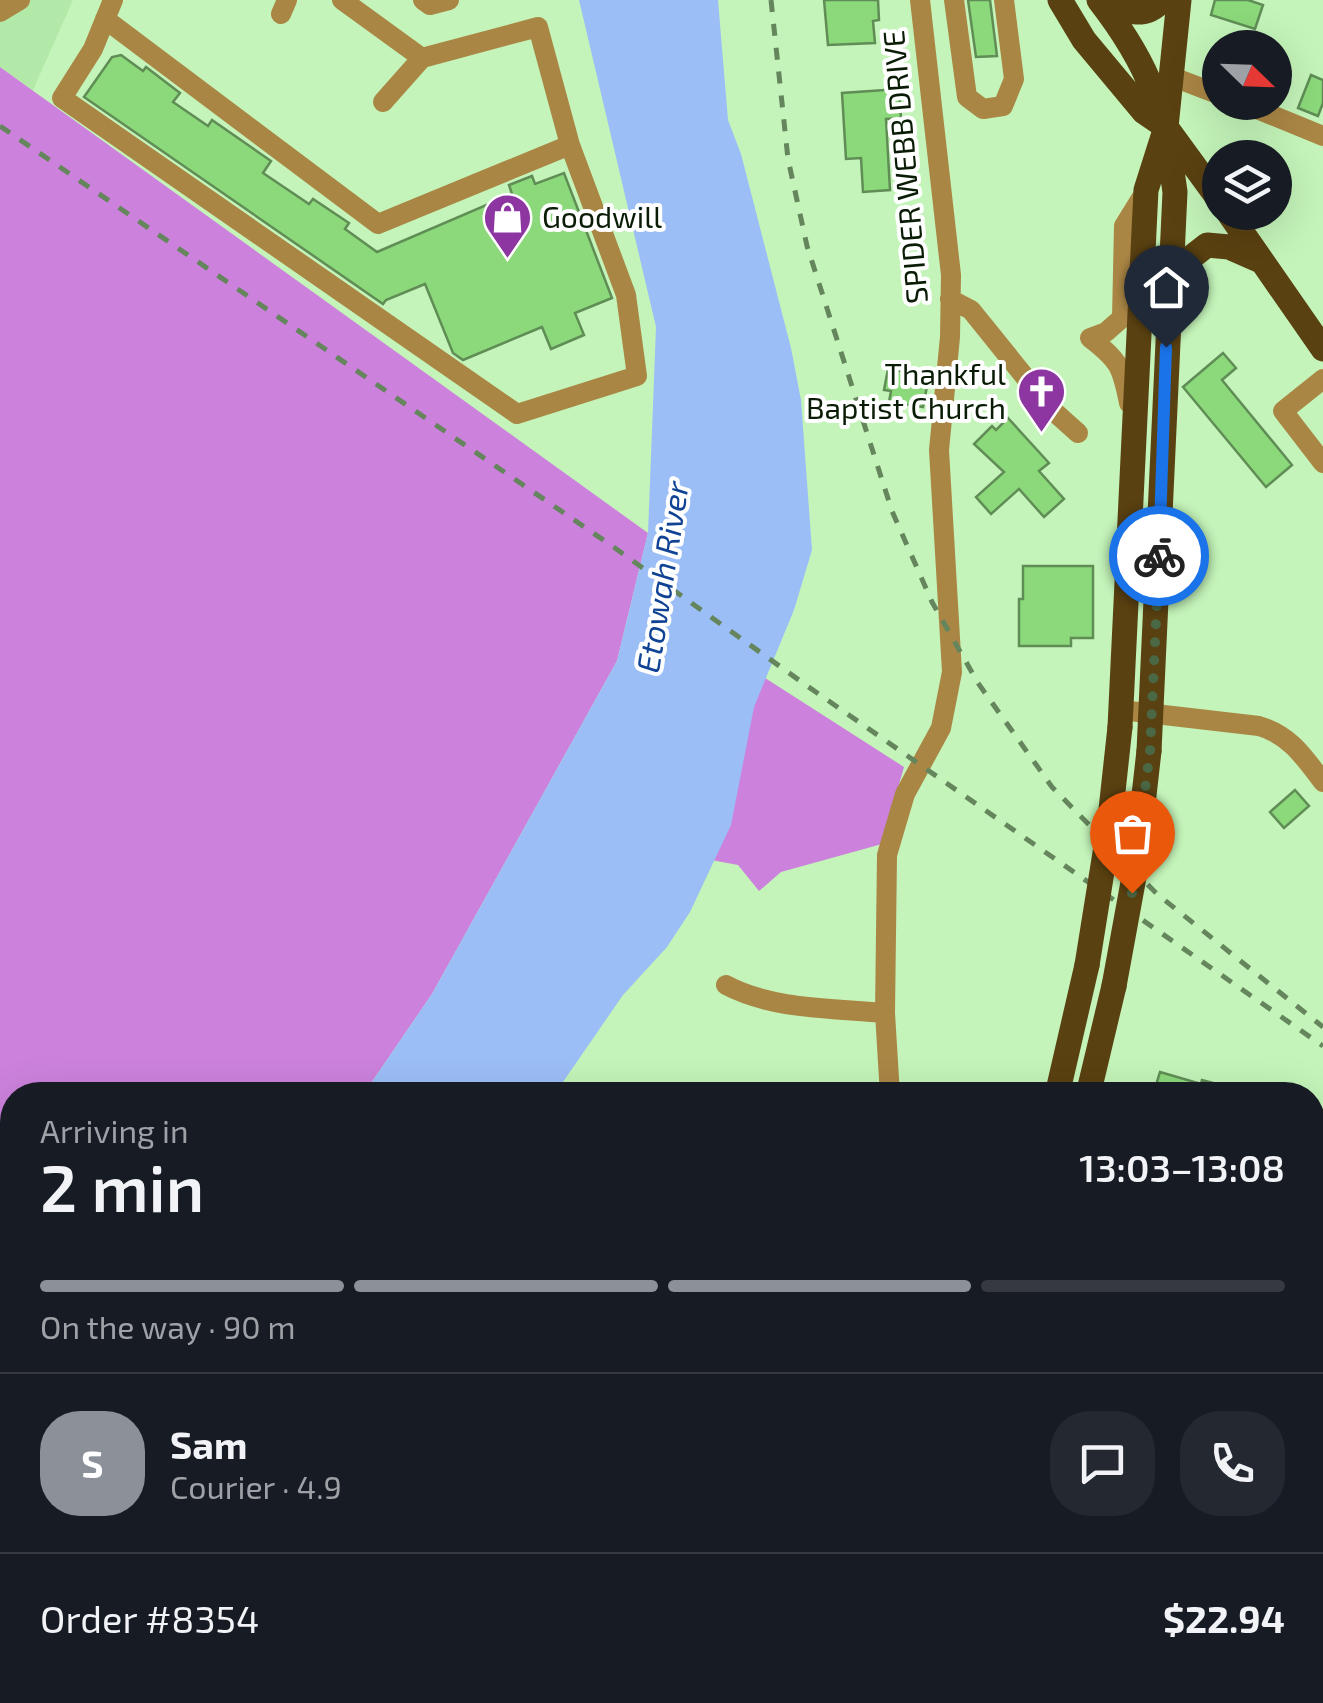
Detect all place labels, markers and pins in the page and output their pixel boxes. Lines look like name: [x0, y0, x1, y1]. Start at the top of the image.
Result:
shop icon: Goodwill: [481, 192, 533, 260]
place label: Goodwill: [542, 198, 662, 234]
pin: [1124, 245, 1209, 348]
place label: Thankful Baptist Church: [806, 355, 1006, 425]
church icon: Thankful Baptist Church: [1015, 366, 1067, 434]
pin: [1090, 791, 1175, 894]

